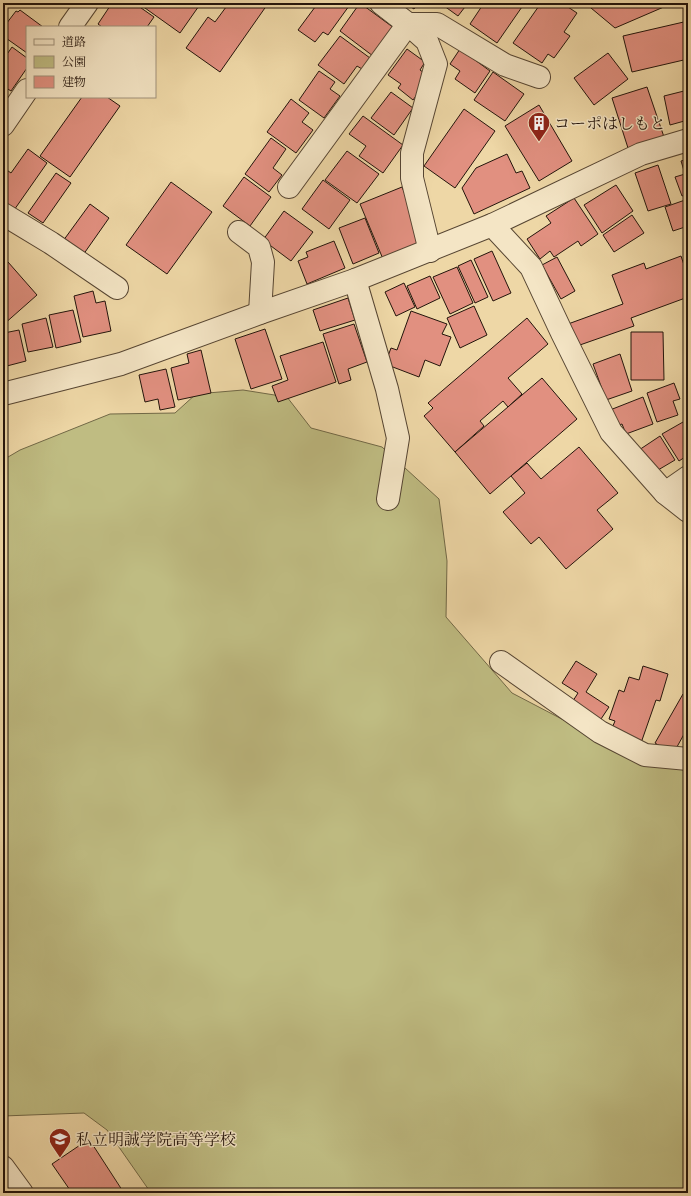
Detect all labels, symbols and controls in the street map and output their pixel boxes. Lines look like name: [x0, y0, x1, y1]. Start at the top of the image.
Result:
legend: [26, 26, 156, 98]
text: 道路: [62, 35, 86, 51]
text: 公園: [62, 55, 86, 71]
text: 建物: [62, 75, 86, 91]
building icon: コーポはしもと: [526, 110, 552, 143]
place label: コーポはしもと: [554, 114, 666, 136]
school or university icon: 私立明誠学院高等学校: [47, 1126, 73, 1159]
place label: 私立明誠学院高等学校: [76, 1130, 236, 1152]

